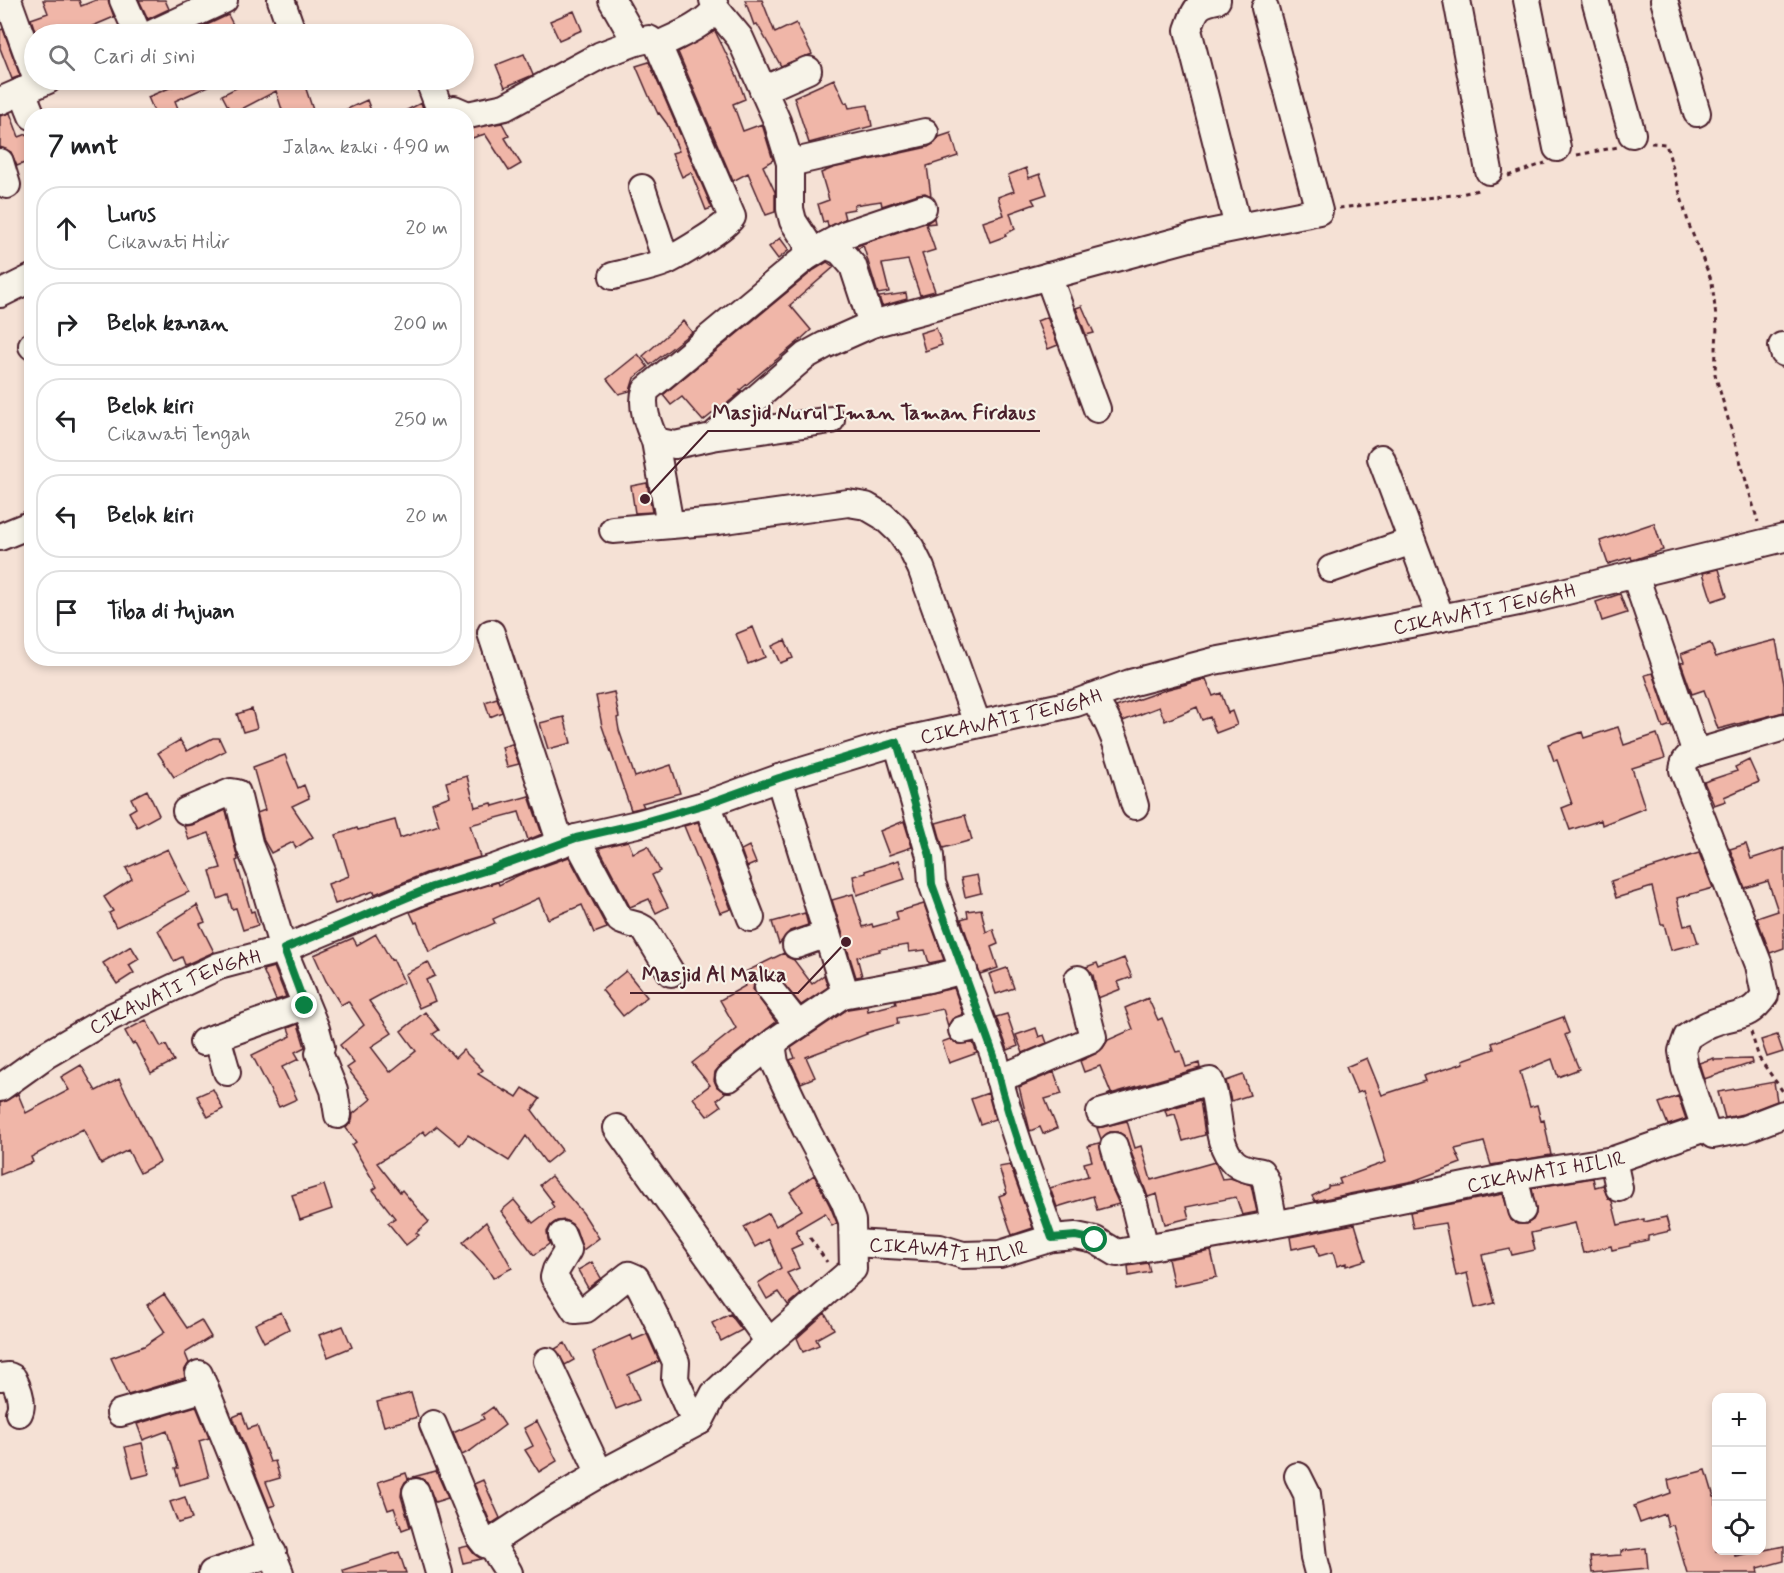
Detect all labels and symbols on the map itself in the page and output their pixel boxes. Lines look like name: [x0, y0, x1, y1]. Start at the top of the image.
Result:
callout: Masjid Nurul Iman Taman Firdaus: [708, 392, 1040, 431]
text: Masjid Nurul Iman Taman Firdaus: [712, 399, 1036, 427]
street label: CIKAWATI TENGAH: [1391, 577, 1578, 642]
street label: CIKAWATI TENGAH: [918, 683, 1106, 752]
street label: CIKAWATI TENGAH: [85, 944, 264, 1042]
callout: Masjid Al Malka: [630, 954, 798, 993]
text: Masjid Al Malka: [642, 961, 786, 989]
route end: [291, 992, 317, 1018]
street label: CIKAWATI HILIR: [1465, 1145, 1629, 1200]
route start: [1081, 1226, 1107, 1252]
street label: CIKAWATI HILIR: [868, 1232, 1031, 1270]

